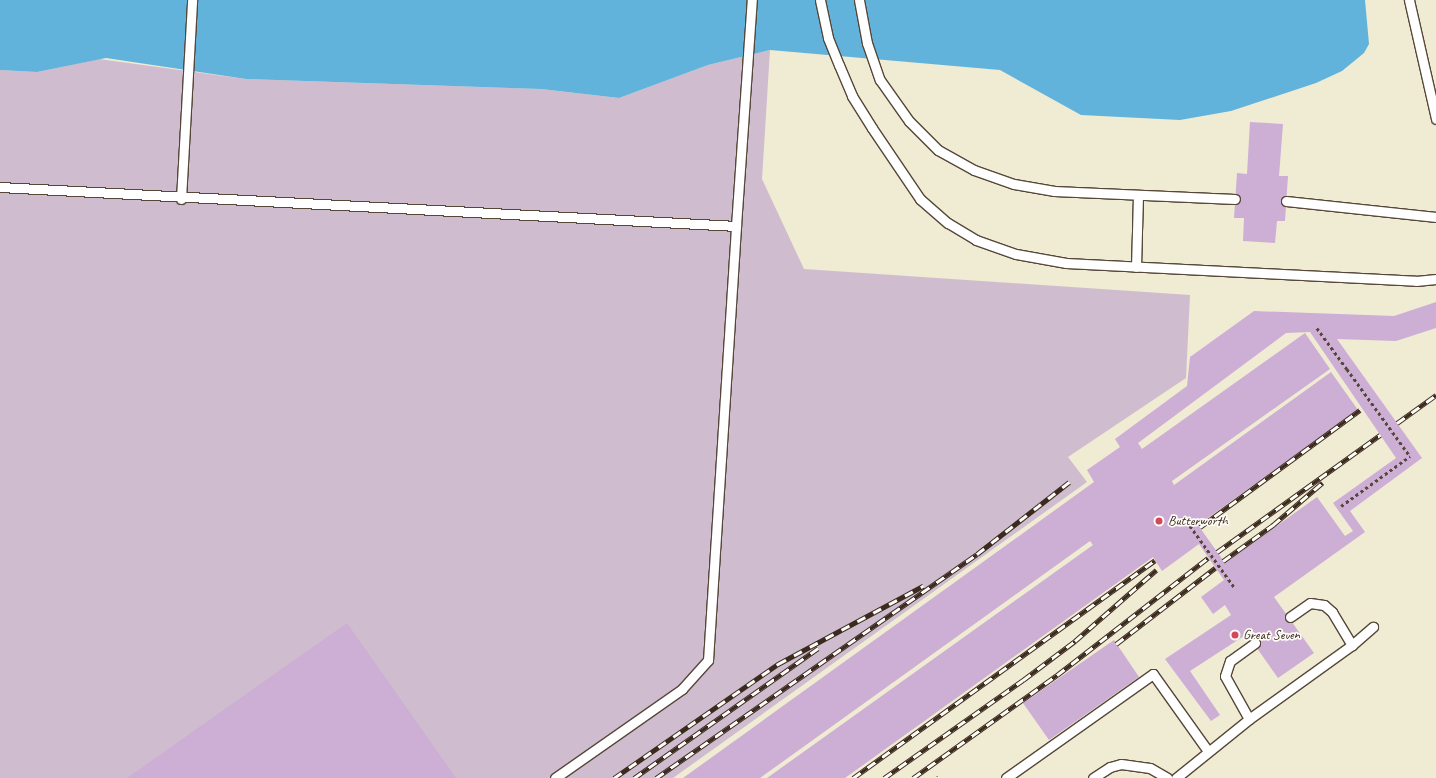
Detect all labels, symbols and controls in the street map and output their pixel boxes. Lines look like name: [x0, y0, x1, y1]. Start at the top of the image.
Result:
place label: Butterworth: [1168, 513, 1228, 529]
marker: Butterworth: [1153, 515, 1165, 527]
place label: Great Seven: [1243, 627, 1300, 643]
marker: Great Seven: [1230, 630, 1240, 640]

